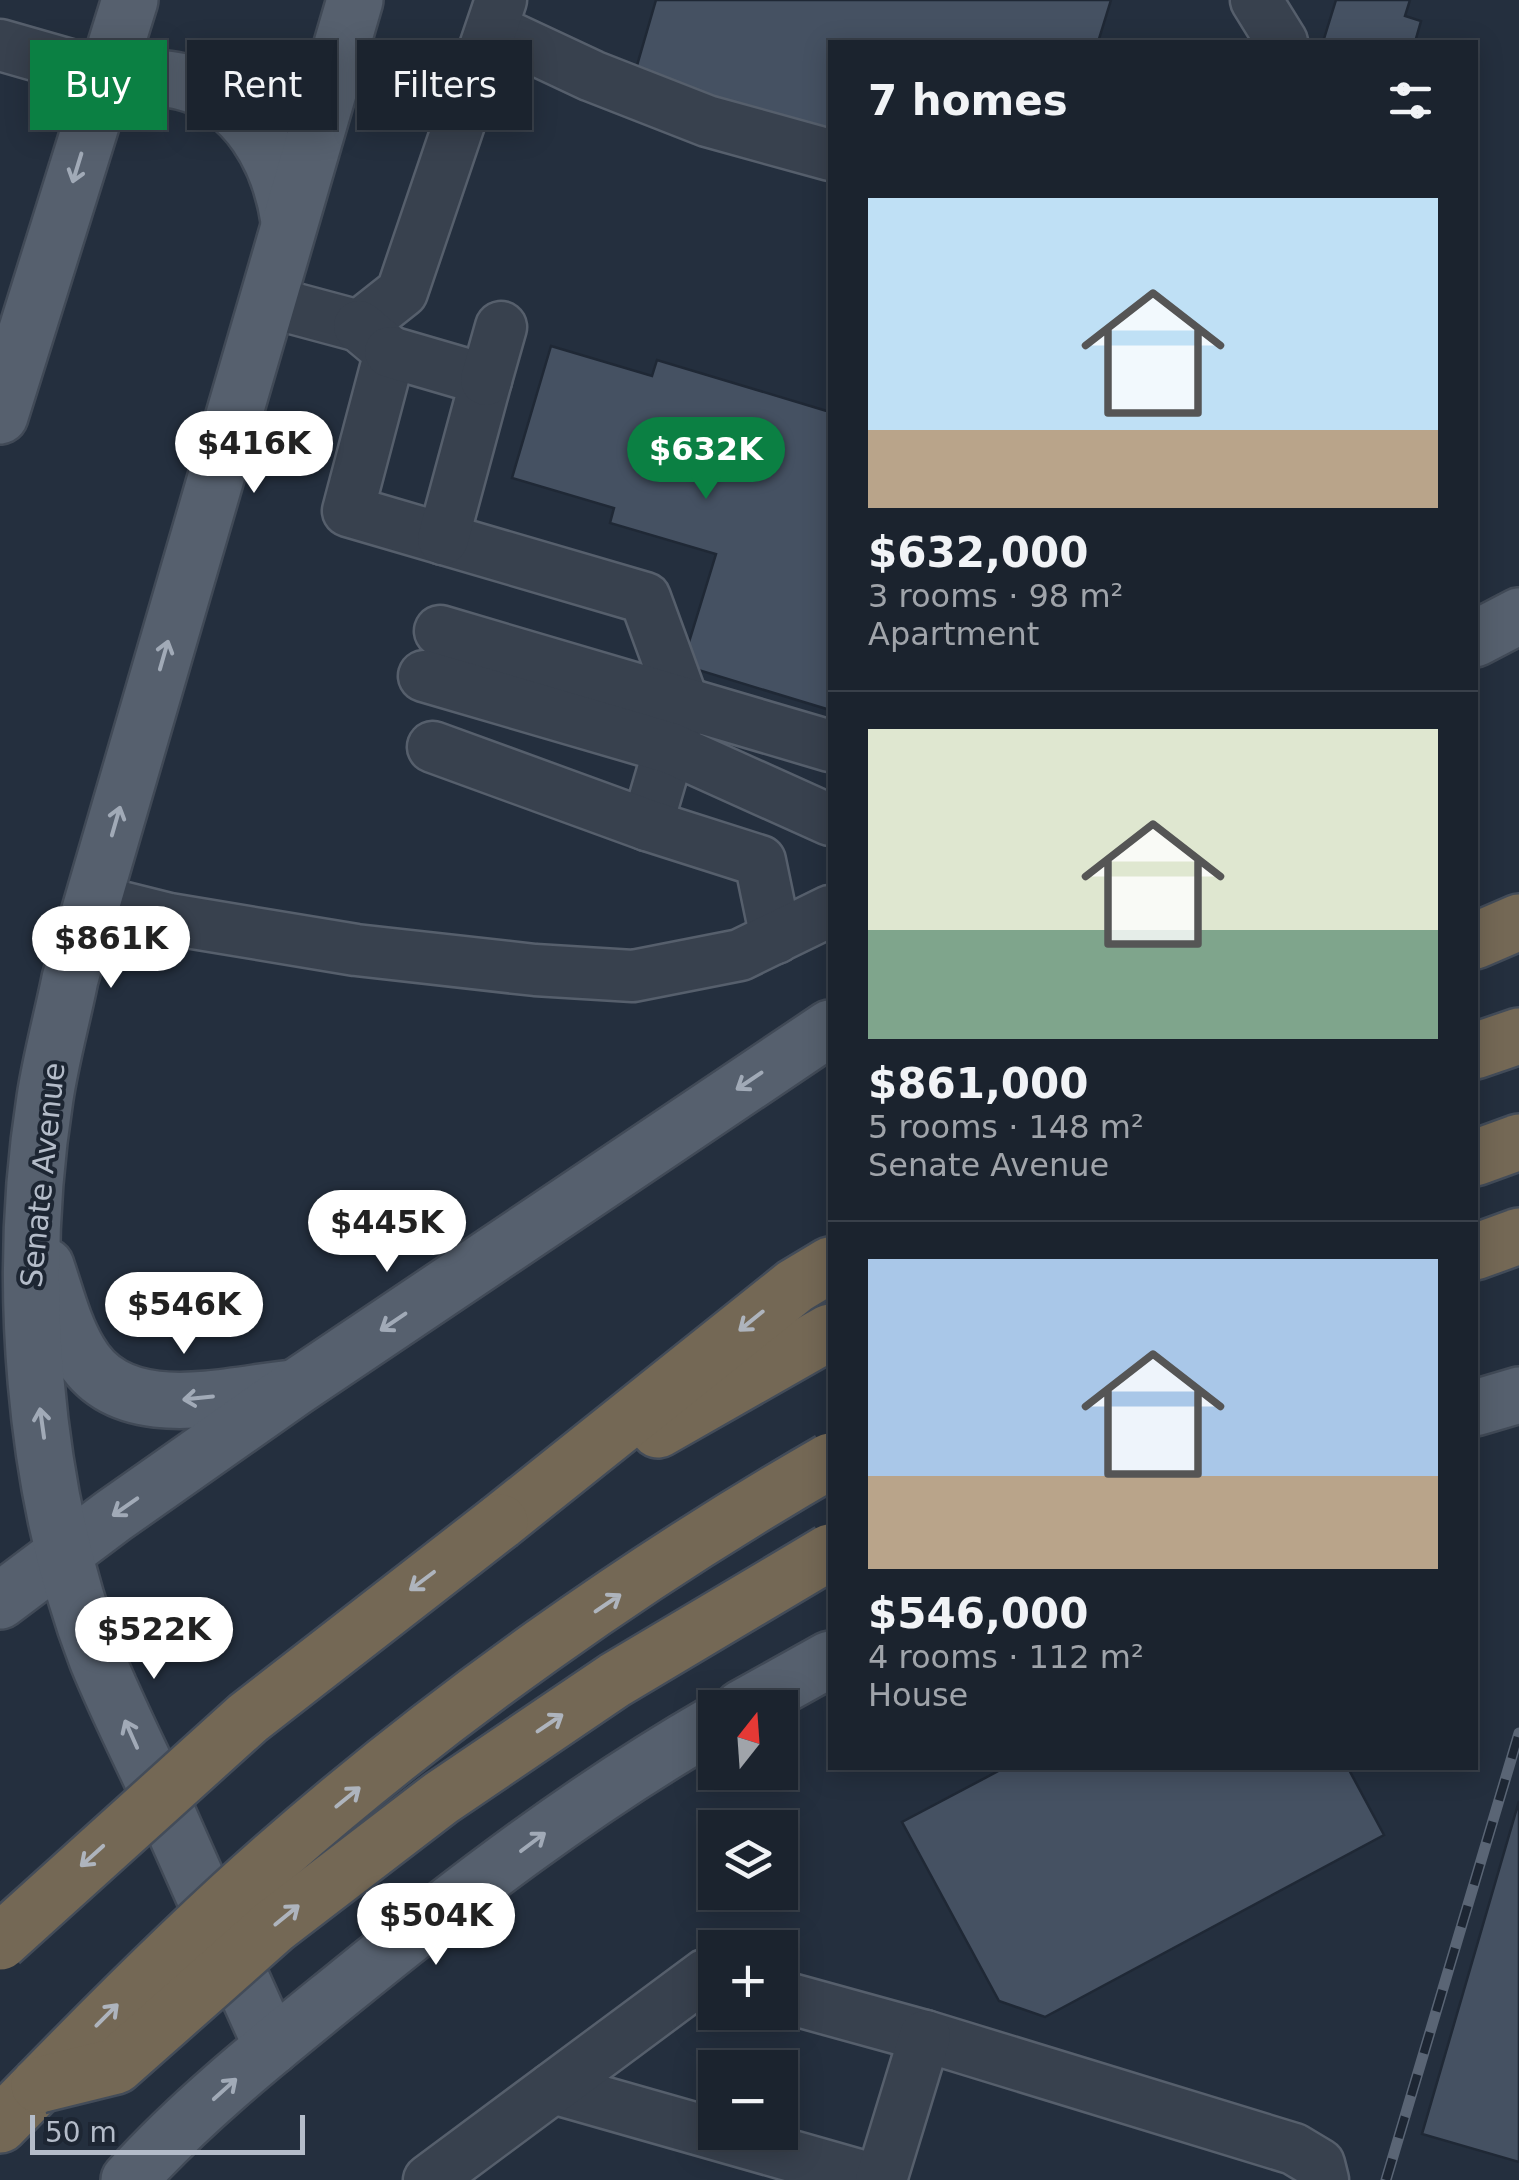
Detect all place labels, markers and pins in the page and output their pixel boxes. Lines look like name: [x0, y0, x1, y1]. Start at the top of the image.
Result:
pin: $416K: [184, 411, 324, 496]
pin: $632K: [636, 417, 776, 502]
pin: $861K: [41, 906, 181, 991]
pin: $445K: [317, 1190, 457, 1275]
pin: $546K: [114, 1272, 254, 1357]
pin: $522K: [84, 1597, 224, 1682]
pin: $504K: [366, 1883, 506, 1968]

